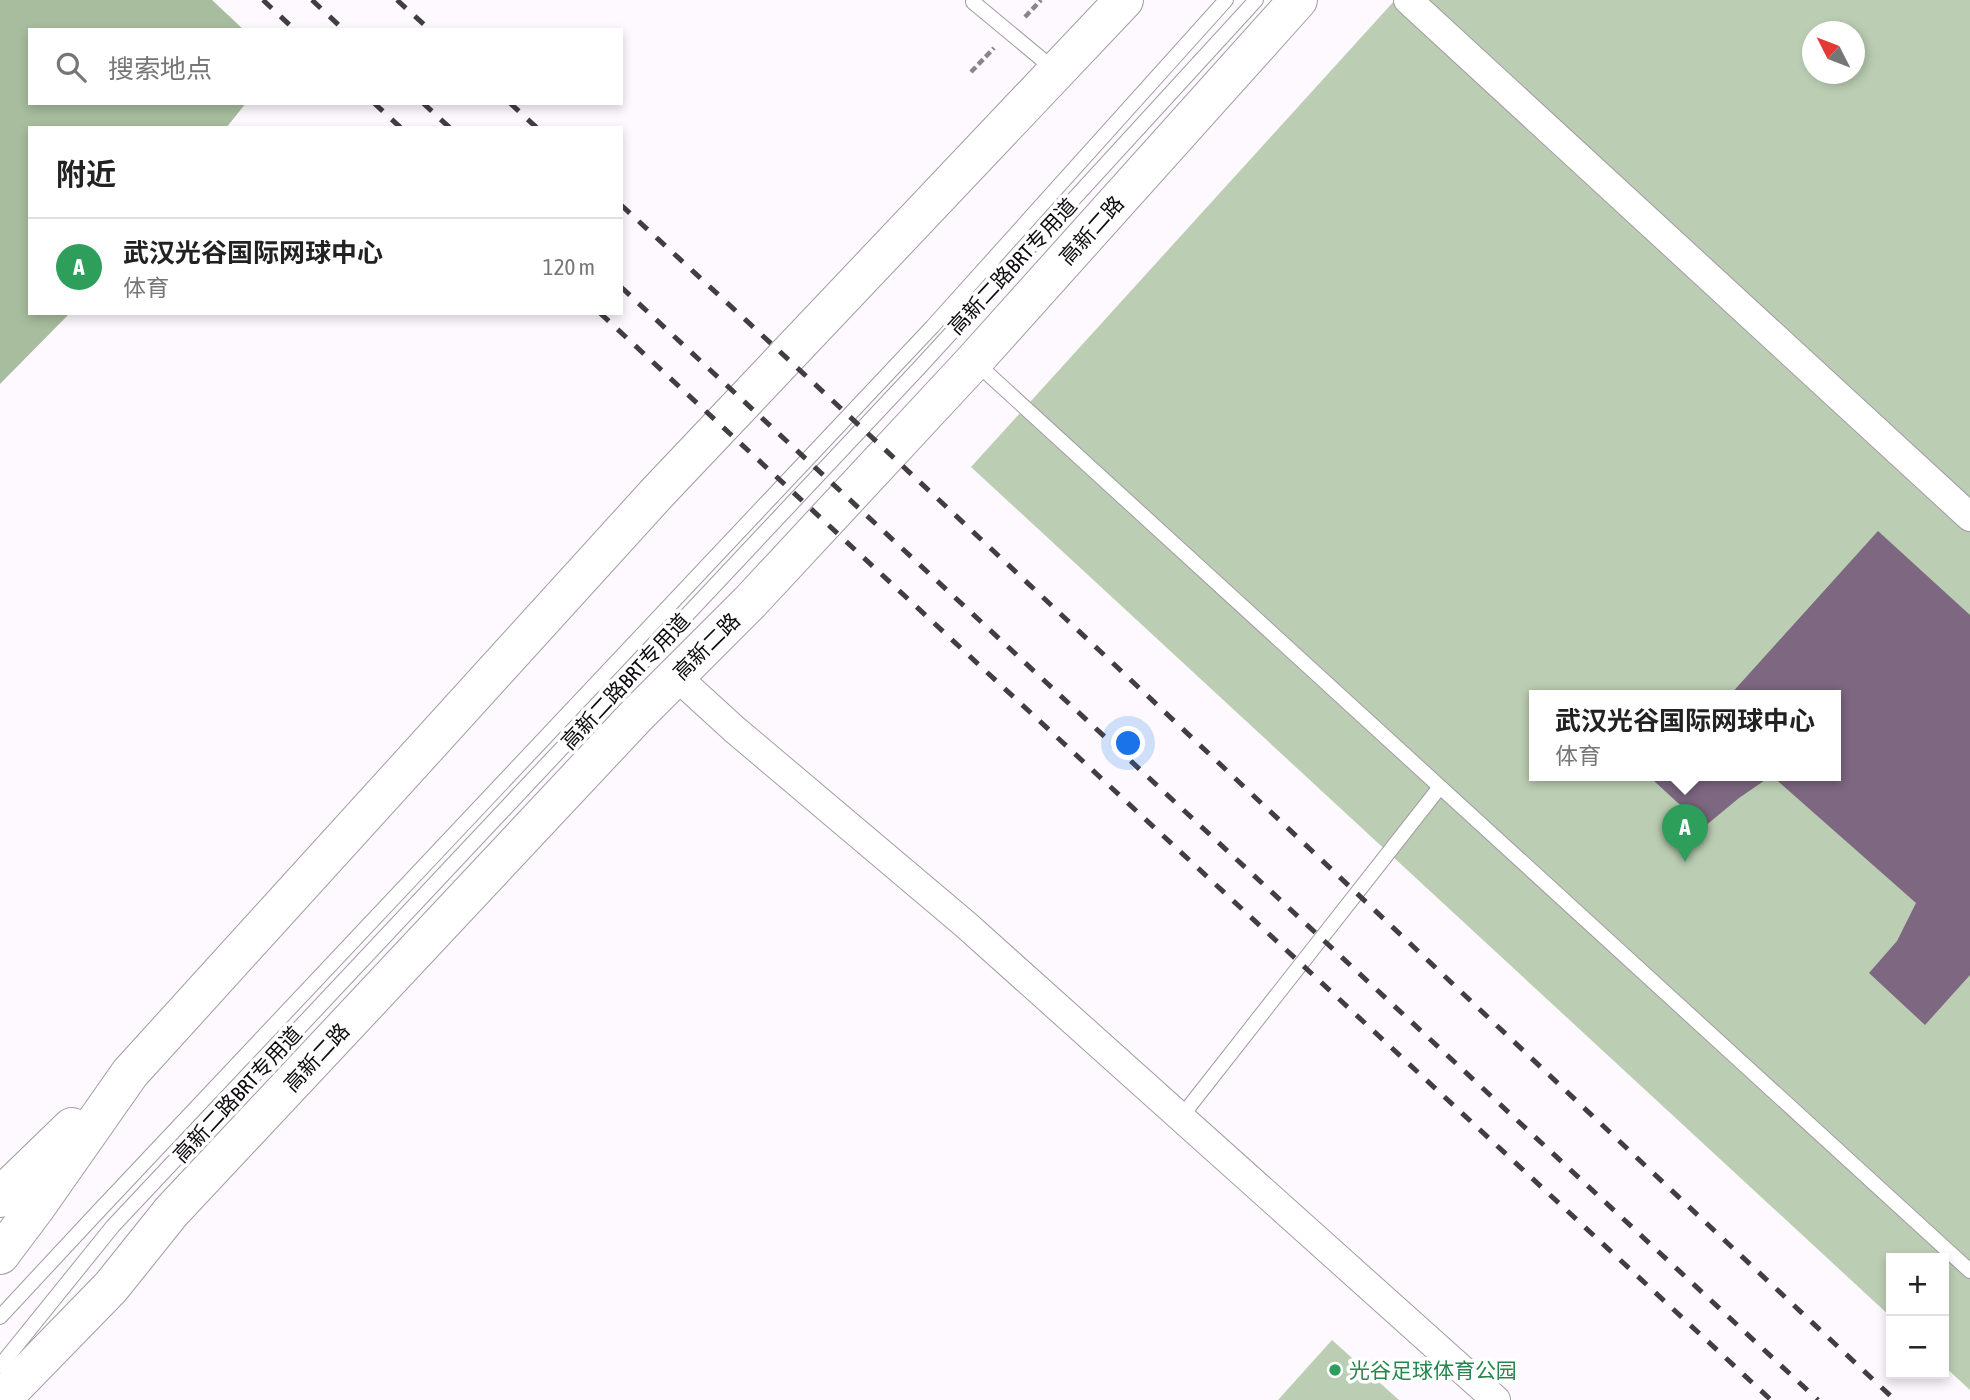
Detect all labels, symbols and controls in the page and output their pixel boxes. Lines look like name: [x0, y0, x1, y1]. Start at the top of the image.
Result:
north arrow: [1802, 21, 1865, 84]
search box: [28, 28, 623, 105]
icon: search: [52, 48, 90, 86]
text: 搜索地点: [108, 54, 212, 84]
text: 附近: [56, 157, 116, 191]
street label: 高新二路: [1054, 191, 1128, 269]
street label: 高新二路BRT专用道: [943, 193, 1081, 339]
text: 武汉光谷国际网球中心: [123, 238, 383, 268]
text: A: [73, 254, 85, 280]
text: 120 m: [543, 254, 595, 280]
text: 体育: [123, 275, 169, 301]
street label: 高新二路BRT专用道: [556, 608, 694, 754]
street label: 高新二路: [668, 608, 744, 684]
popup: [1529, 690, 1841, 781]
text: 武汉光谷国际网球中心: [1555, 706, 1815, 736]
your location: [1111, 726, 1145, 760]
text: 体育: [1555, 743, 1601, 769]
pin: A: [1662, 804, 1708, 862]
street label: 高新二路: [279, 1018, 353, 1096]
street label: 高新二路BRT专用道: [168, 1021, 306, 1167]
map controls: [1886, 1253, 1949, 1379]
button: +: [1886, 1253, 1949, 1316]
button: −: [1886, 1316, 1949, 1379]
place label: 光谷足球体育公园: [1349, 1358, 1517, 1382]
marker: 光谷足球体育公园: [1327, 1362, 1343, 1378]

